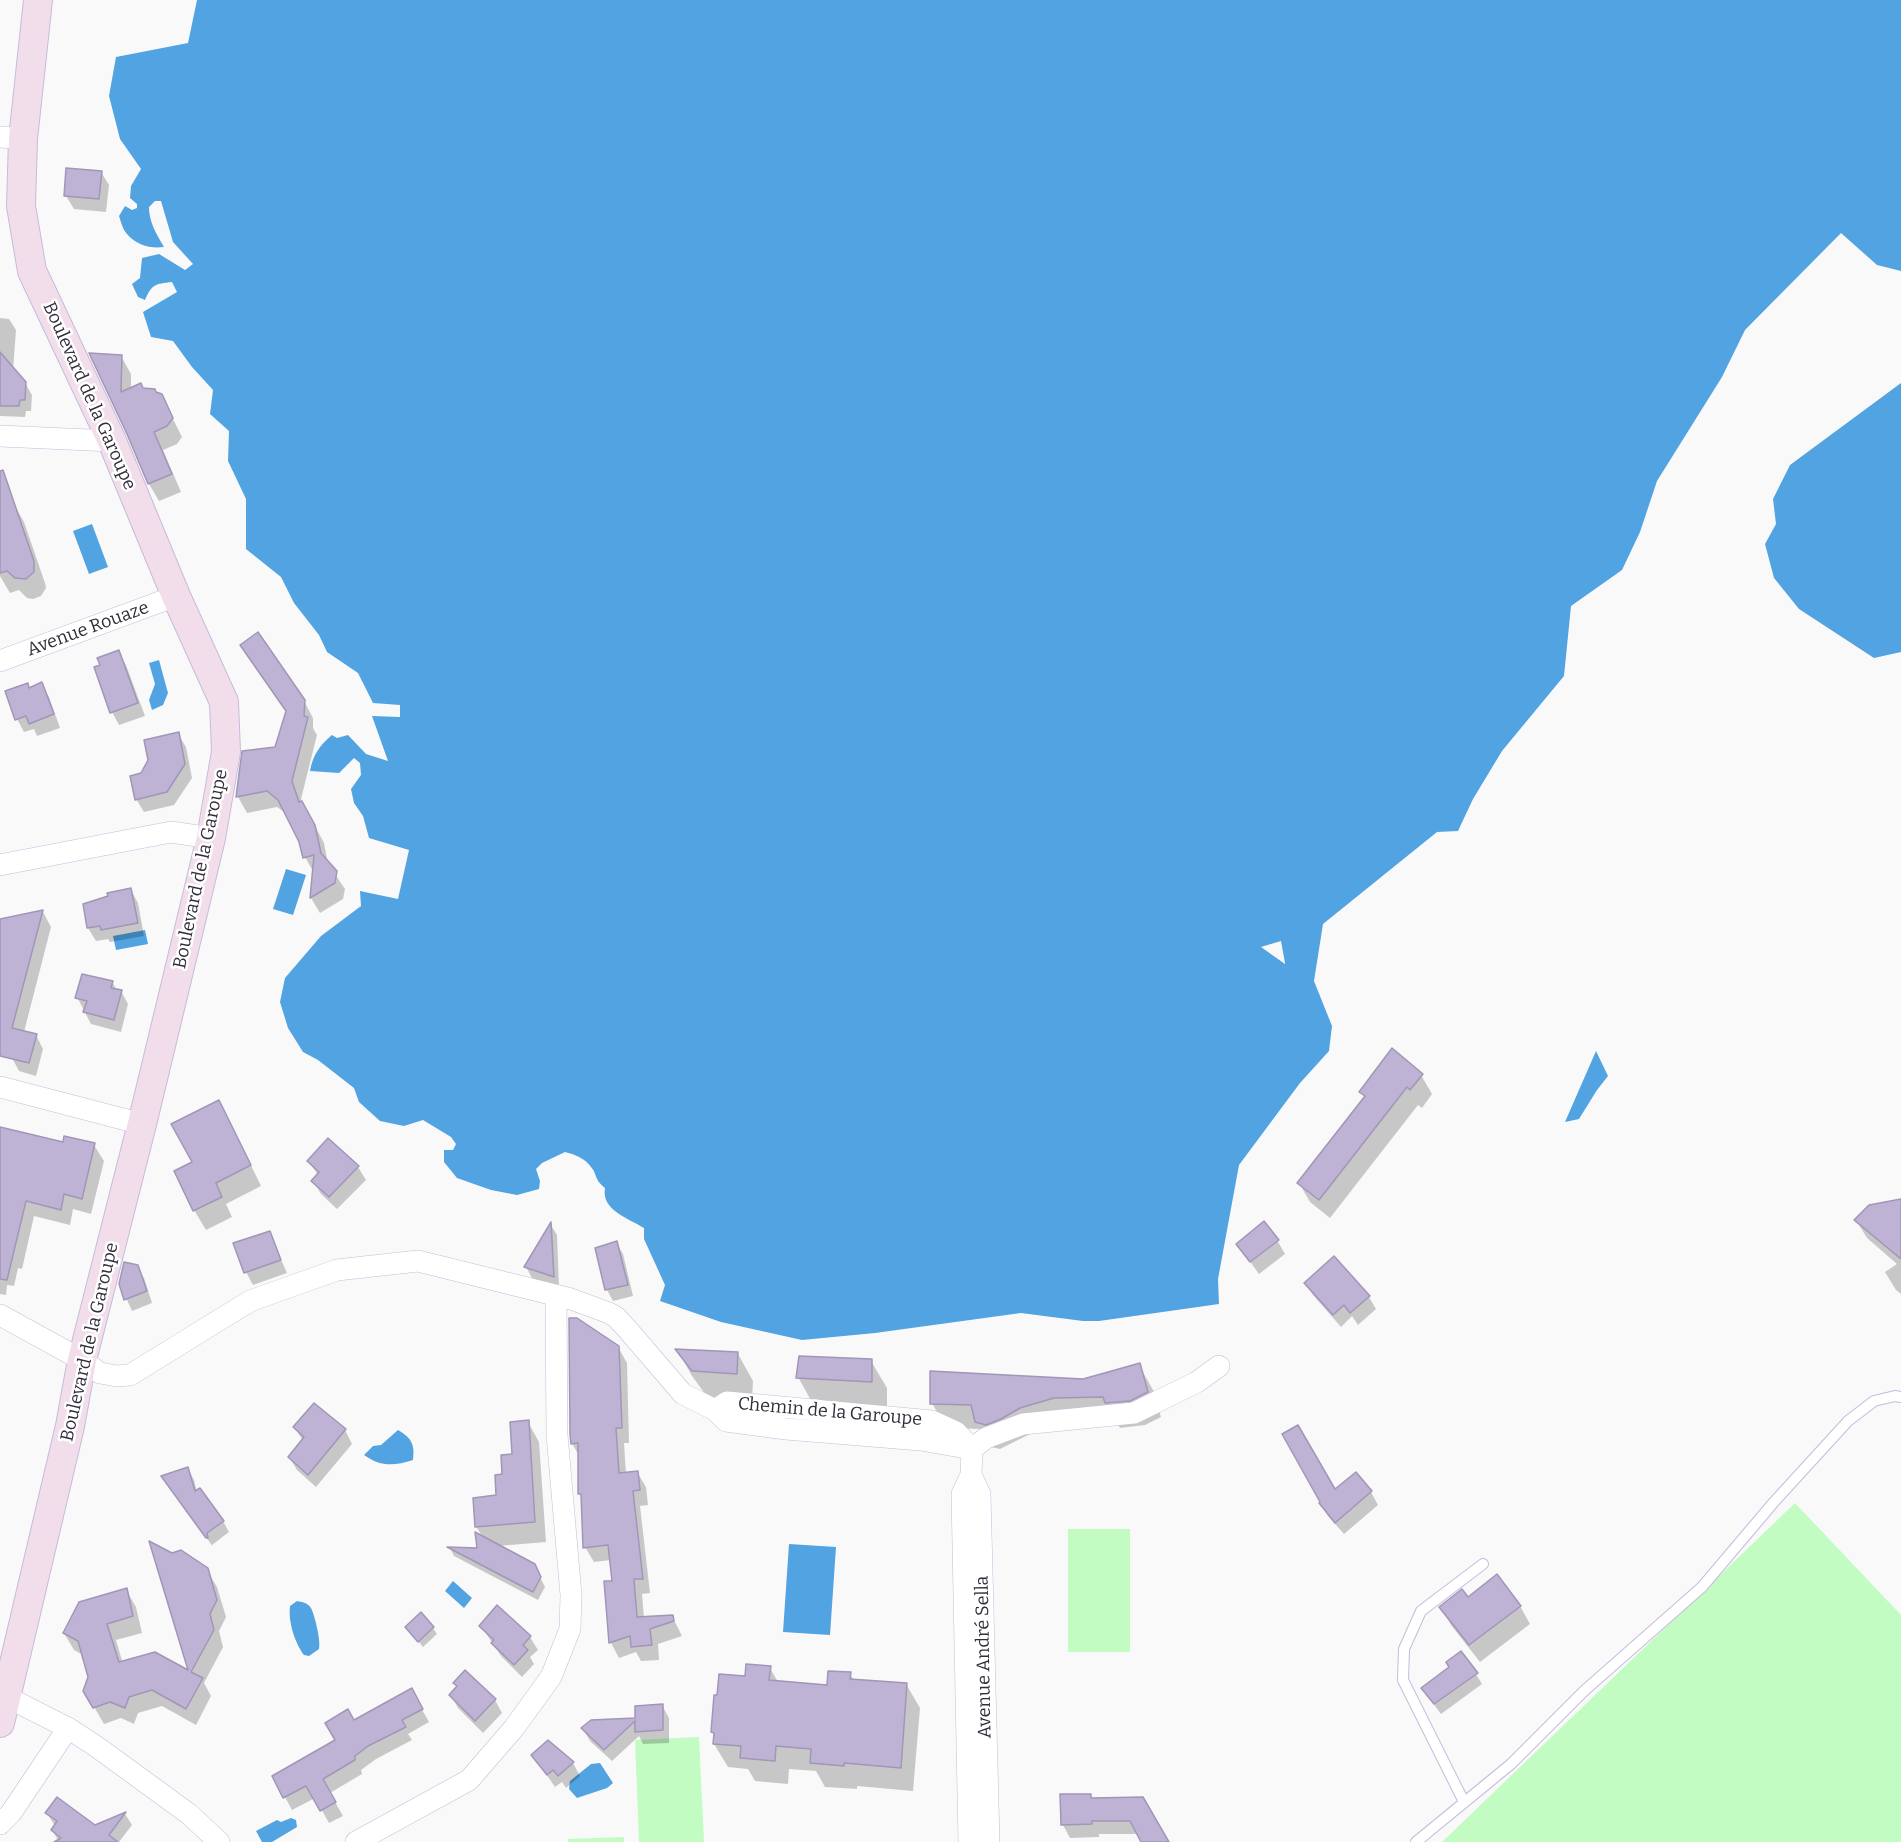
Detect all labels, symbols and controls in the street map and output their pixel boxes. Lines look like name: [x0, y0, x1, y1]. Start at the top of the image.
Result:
street label: Boulevard de la Garoupe: [38, 299, 140, 493]
street label: Avenue Rouaze: [24, 597, 152, 661]
street label: Boulevard de la Garoupe: [169, 767, 233, 971]
street label: Boulevard de la Garoupe: [57, 1240, 123, 1444]
street label: Chemin de la Garoupe: [737, 1393, 923, 1431]
street label: Avenue André Sella: [972, 1575, 996, 1739]

